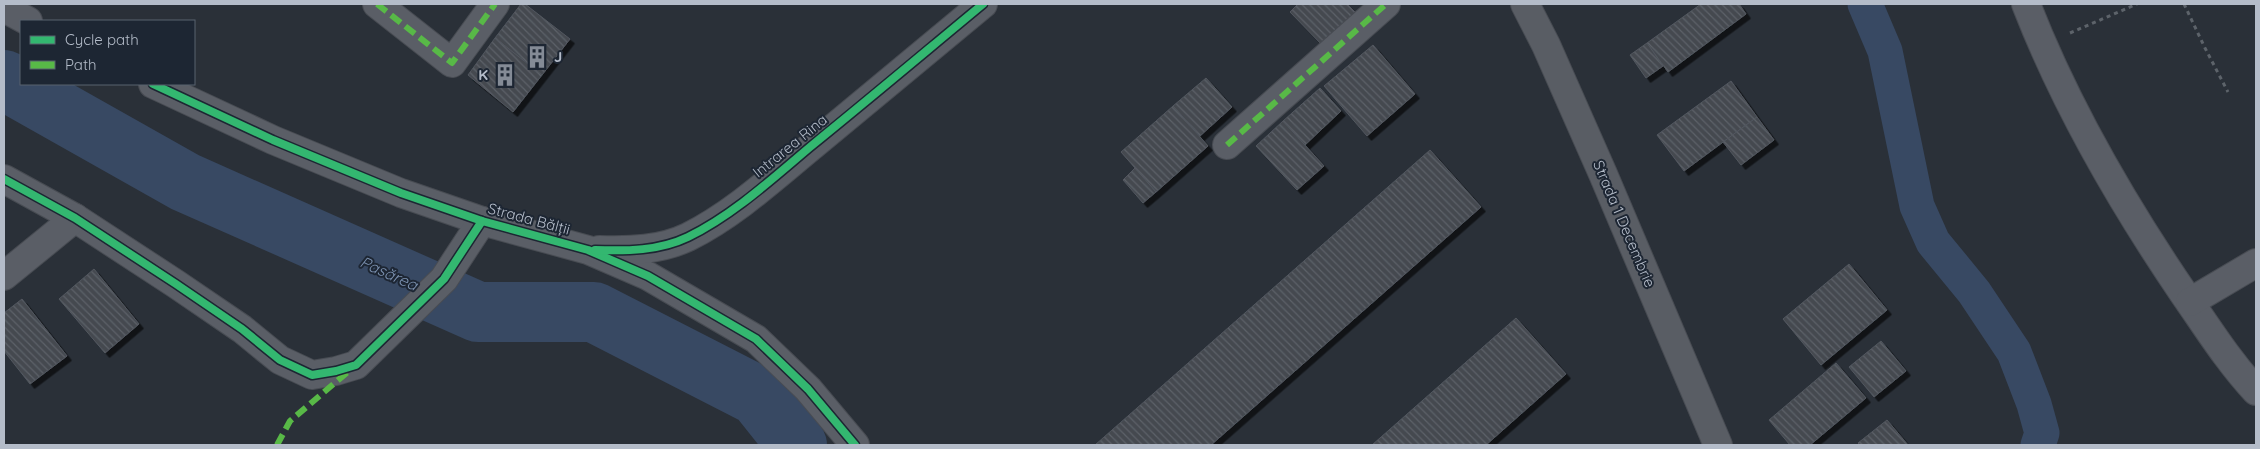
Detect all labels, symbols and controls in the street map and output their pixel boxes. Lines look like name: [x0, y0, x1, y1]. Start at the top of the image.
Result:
legend: [20, 20, 195, 85]
text: Cycle path: [65, 30, 139, 49]
building icon: J: [524, 44, 550, 70]
place label: J: [554, 47, 562, 66]
text: Path: [65, 55, 97, 74]
building icon: K: [492, 62, 518, 88]
place label: K: [478, 65, 488, 84]
street label: Intrarea Rina: [749, 110, 831, 181]
street label: Strada 1 Decembrie: [1589, 158, 1660, 290]
street label: Strada Bălții: [486, 198, 572, 239]
water label: Pasărea: [357, 251, 422, 295]

